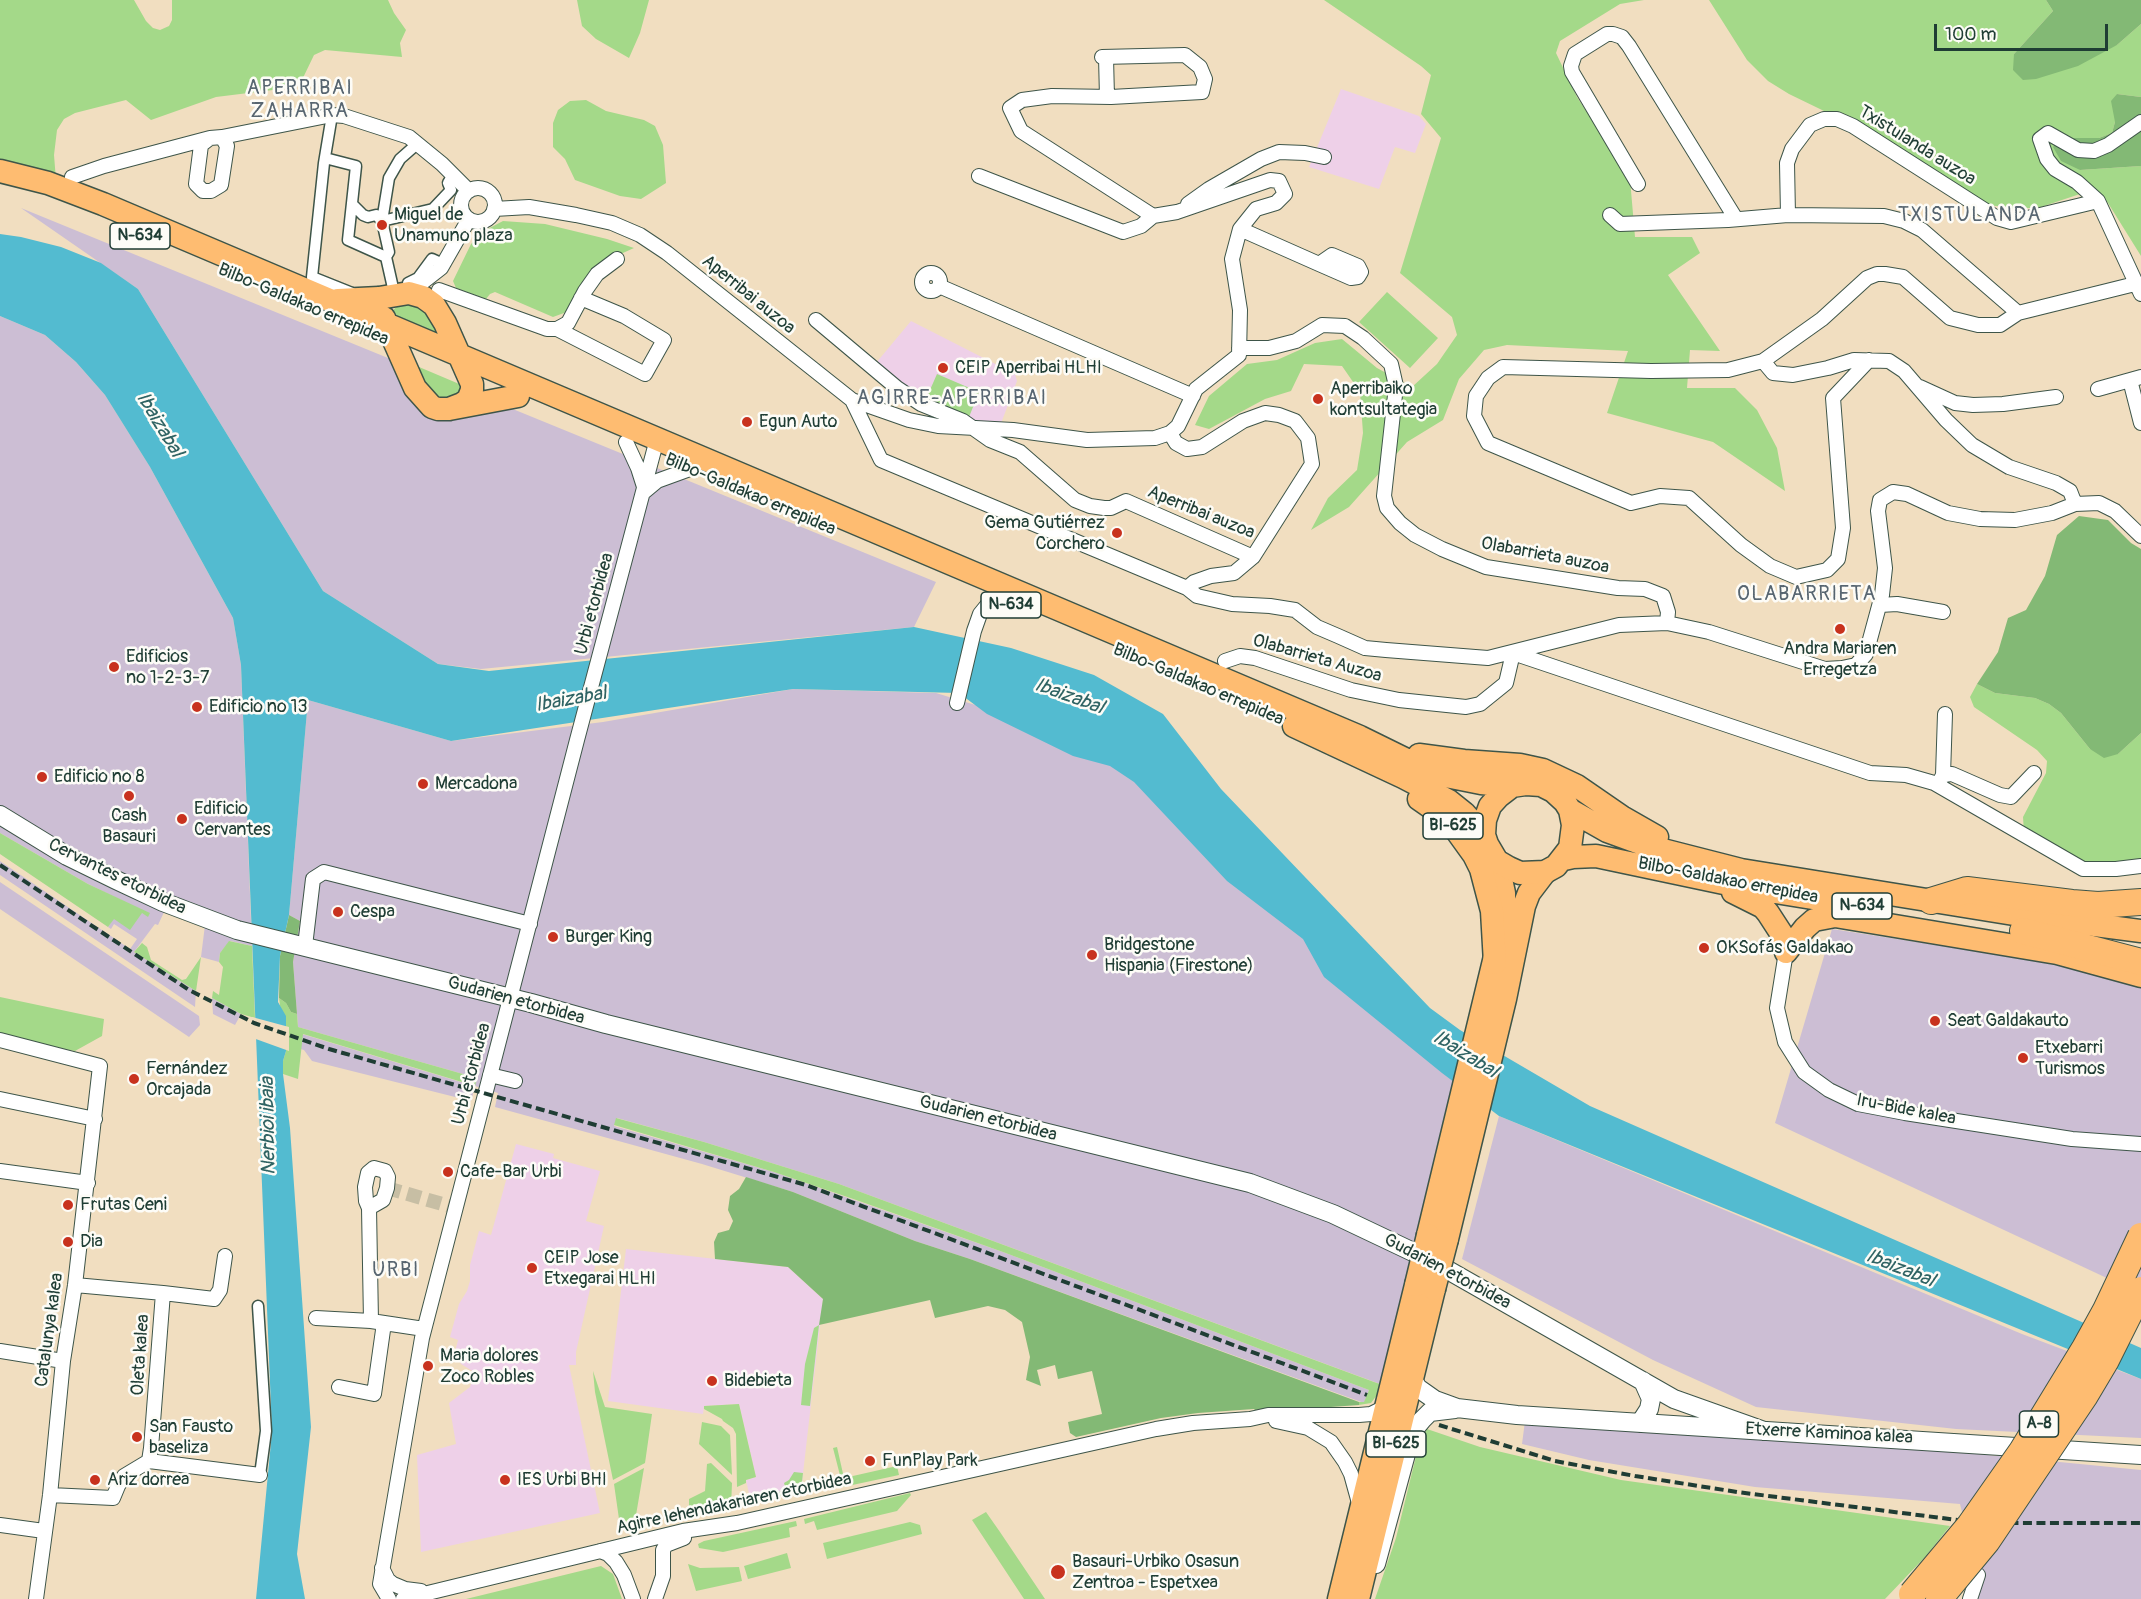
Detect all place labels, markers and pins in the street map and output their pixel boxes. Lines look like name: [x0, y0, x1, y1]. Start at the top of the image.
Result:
place label: Miguel de Unamuno plaza: [394, 204, 513, 246]
marker: Miguel de Unamuno plaza: [375, 218, 389, 232]
place label: CEIP Aperribai HLHI: [955, 357, 1102, 379]
marker: CEIP Aperribai HLHI: [936, 361, 950, 375]
place label: Aperribaiko kontsultategia: [1330, 378, 1437, 420]
marker: Aperribaiko kontsultategia: [1311, 392, 1325, 406]
place label: Egun Auto: [759, 411, 837, 433]
marker: Egun Auto: [740, 415, 754, 429]
place label: Gema Gutiérrez Corchero: [984, 512, 1105, 554]
marker: Gema Gutiérrez Corchero: [1110, 526, 1124, 540]
marker: Andra Mariaren Erregetza: [1833, 622, 1847, 636]
place label: Andra Mariaren Erregetza: [1783, 638, 1897, 680]
place label: Edificios nº 1-2-3-7: [126, 646, 209, 688]
marker: Edificios nº 1-2-3-7: [107, 660, 121, 674]
place label: Edificio nº 13: [209, 696, 308, 718]
marker: Edificio nº 13: [190, 700, 204, 714]
place label: Edificio nº 8: [54, 766, 145, 788]
marker: Edificio nº 8: [35, 770, 49, 784]
place label: Mercadona: [435, 773, 517, 795]
marker: Mercadona: [416, 777, 430, 791]
marker: Cash Basauri: [122, 789, 136, 803]
place label: Edificio Cervantes: [194, 798, 271, 840]
place label: Cash Basauri: [102, 805, 156, 848]
marker: Edificio Cervantes: [175, 812, 189, 826]
place label: Cespa: [350, 901, 395, 923]
marker: Cespa: [331, 905, 345, 919]
place label: Burger King: [565, 926, 652, 948]
marker: Burger King: [546, 930, 560, 944]
place label: Bridgestone Hispania (Firestone): [1104, 934, 1254, 976]
place label: OKSofás Galdakao: [1716, 937, 1853, 959]
marker: OKSofás Galdakao: [1697, 941, 1711, 955]
marker: Bridgestone Hispania (Firestone): [1085, 948, 1099, 962]
place label: Seat Galdakauto: [1947, 1010, 2069, 1032]
marker: Seat Galdakauto: [1928, 1014, 1942, 1028]
place label: Etxebarri Turismos: [2035, 1037, 2105, 1080]
marker: Etxebarri Turismos: [2016, 1051, 2030, 1065]
place label: Fernández Orcajada: [146, 1058, 228, 1100]
marker: Fernández Orcajada: [127, 1072, 141, 1086]
place label: Cafe-Bar Urbi: [460, 1161, 562, 1183]
marker: Cafe-Bar Urbi: [441, 1165, 455, 1179]
place label: Frutas Ceni: [80, 1194, 167, 1216]
marker: Frutas Ceni: [61, 1198, 75, 1212]
place label: Dia: [80, 1231, 103, 1253]
marker: Dia: [61, 1235, 75, 1249]
place label: CEIP Jose Etxegarai HLHI: [544, 1247, 656, 1290]
marker: CEIP Jose Etxegarai HLHI: [525, 1261, 539, 1275]
place label: Maria dolores Zoco Robles: [440, 1345, 538, 1388]
marker: Maria dolores Zoco Robles: [421, 1359, 435, 1373]
place label: Bidebieta: [724, 1370, 792, 1392]
marker: Bidebieta: [705, 1374, 719, 1388]
place label: San Fausto baseliza: [149, 1416, 233, 1458]
marker: San Fausto baseliza: [130, 1430, 144, 1444]
place label: FunPlay Park: [882, 1450, 978, 1472]
marker: FunPlay Park: [863, 1454, 877, 1468]
place label: Ariz dorrea: [107, 1469, 189, 1491]
place label: IES Urbi BHI: [517, 1469, 607, 1491]
marker: Ariz dorrea: [88, 1473, 102, 1487]
marker: IES Urbi BHI: [498, 1473, 512, 1487]
place label: Basauri-Urbiko Osasun Zentroa - Espetxea: [1072, 1551, 1239, 1594]
marker: Basauri-Urbiko Osasun Zentroa - Espetxea: [1049, 1563, 1067, 1581]

